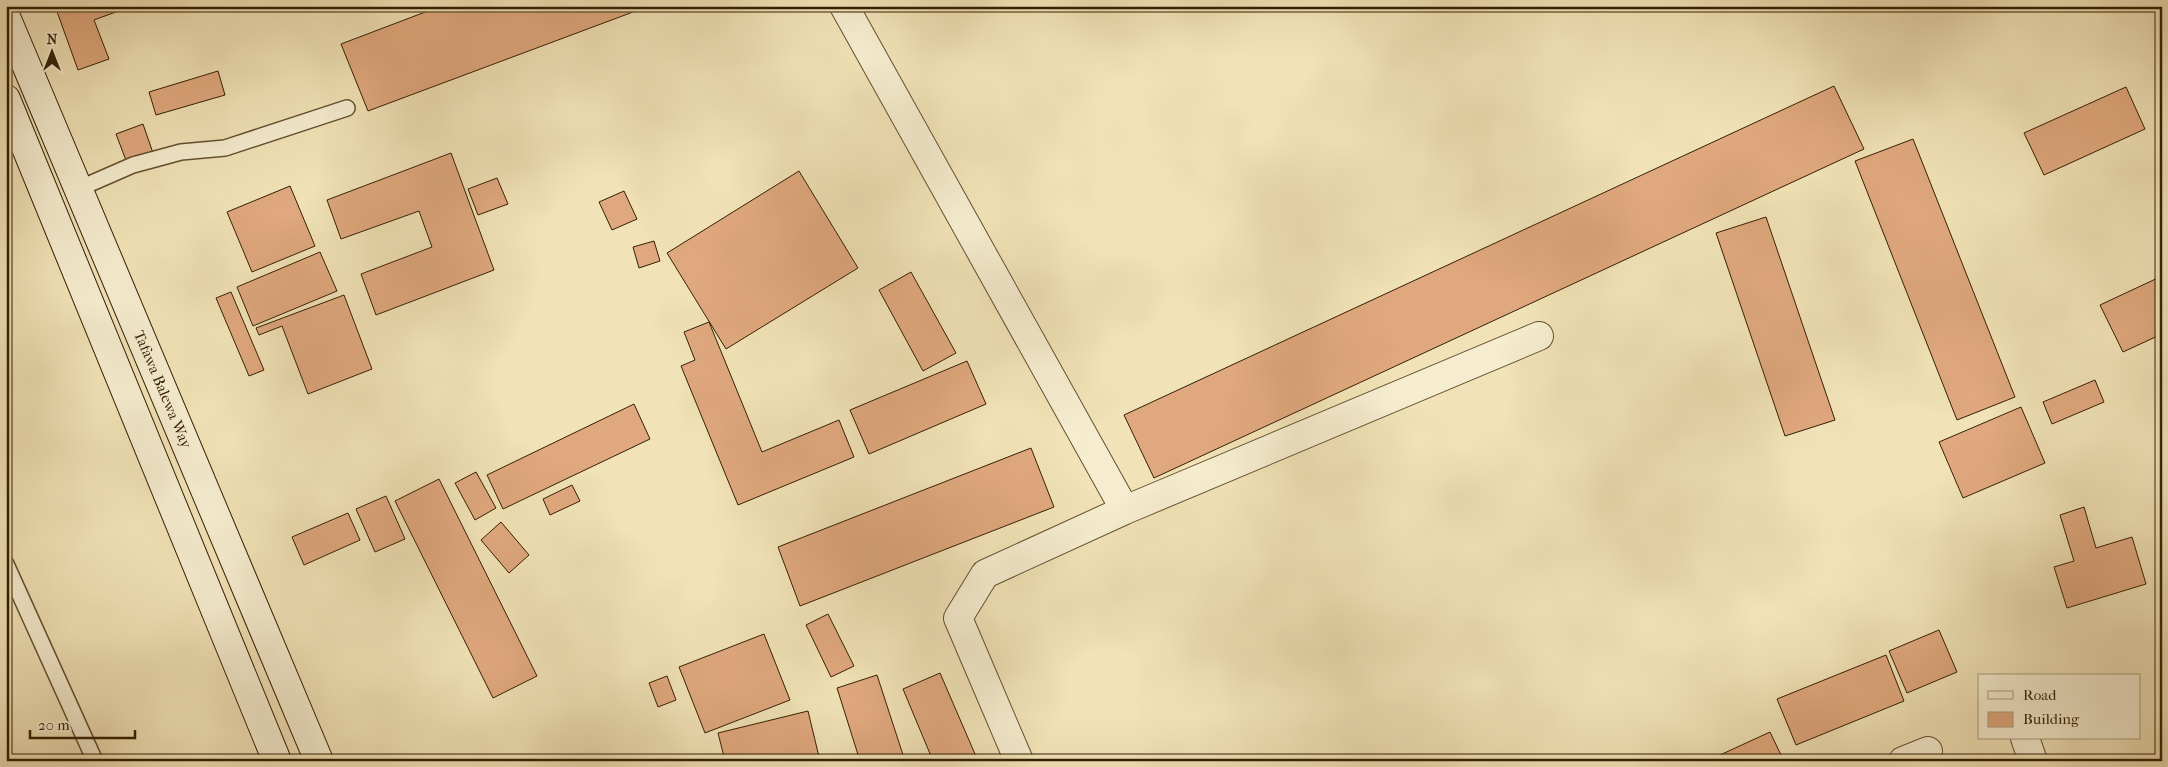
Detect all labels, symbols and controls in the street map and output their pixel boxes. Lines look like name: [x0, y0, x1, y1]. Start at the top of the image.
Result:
north arrow: [28, 28, 78, 78]
text: N: [47, 31, 58, 48]
street label: Tafawa Balewa Way: [130, 328, 196, 452]
legend: [1978, 674, 2140, 740]
text: Road: [2023, 686, 2057, 704]
scale bar: [30, 707, 135, 739]
text: Building: [2023, 710, 2080, 728]
text: 20 m: [38, 716, 70, 734]

